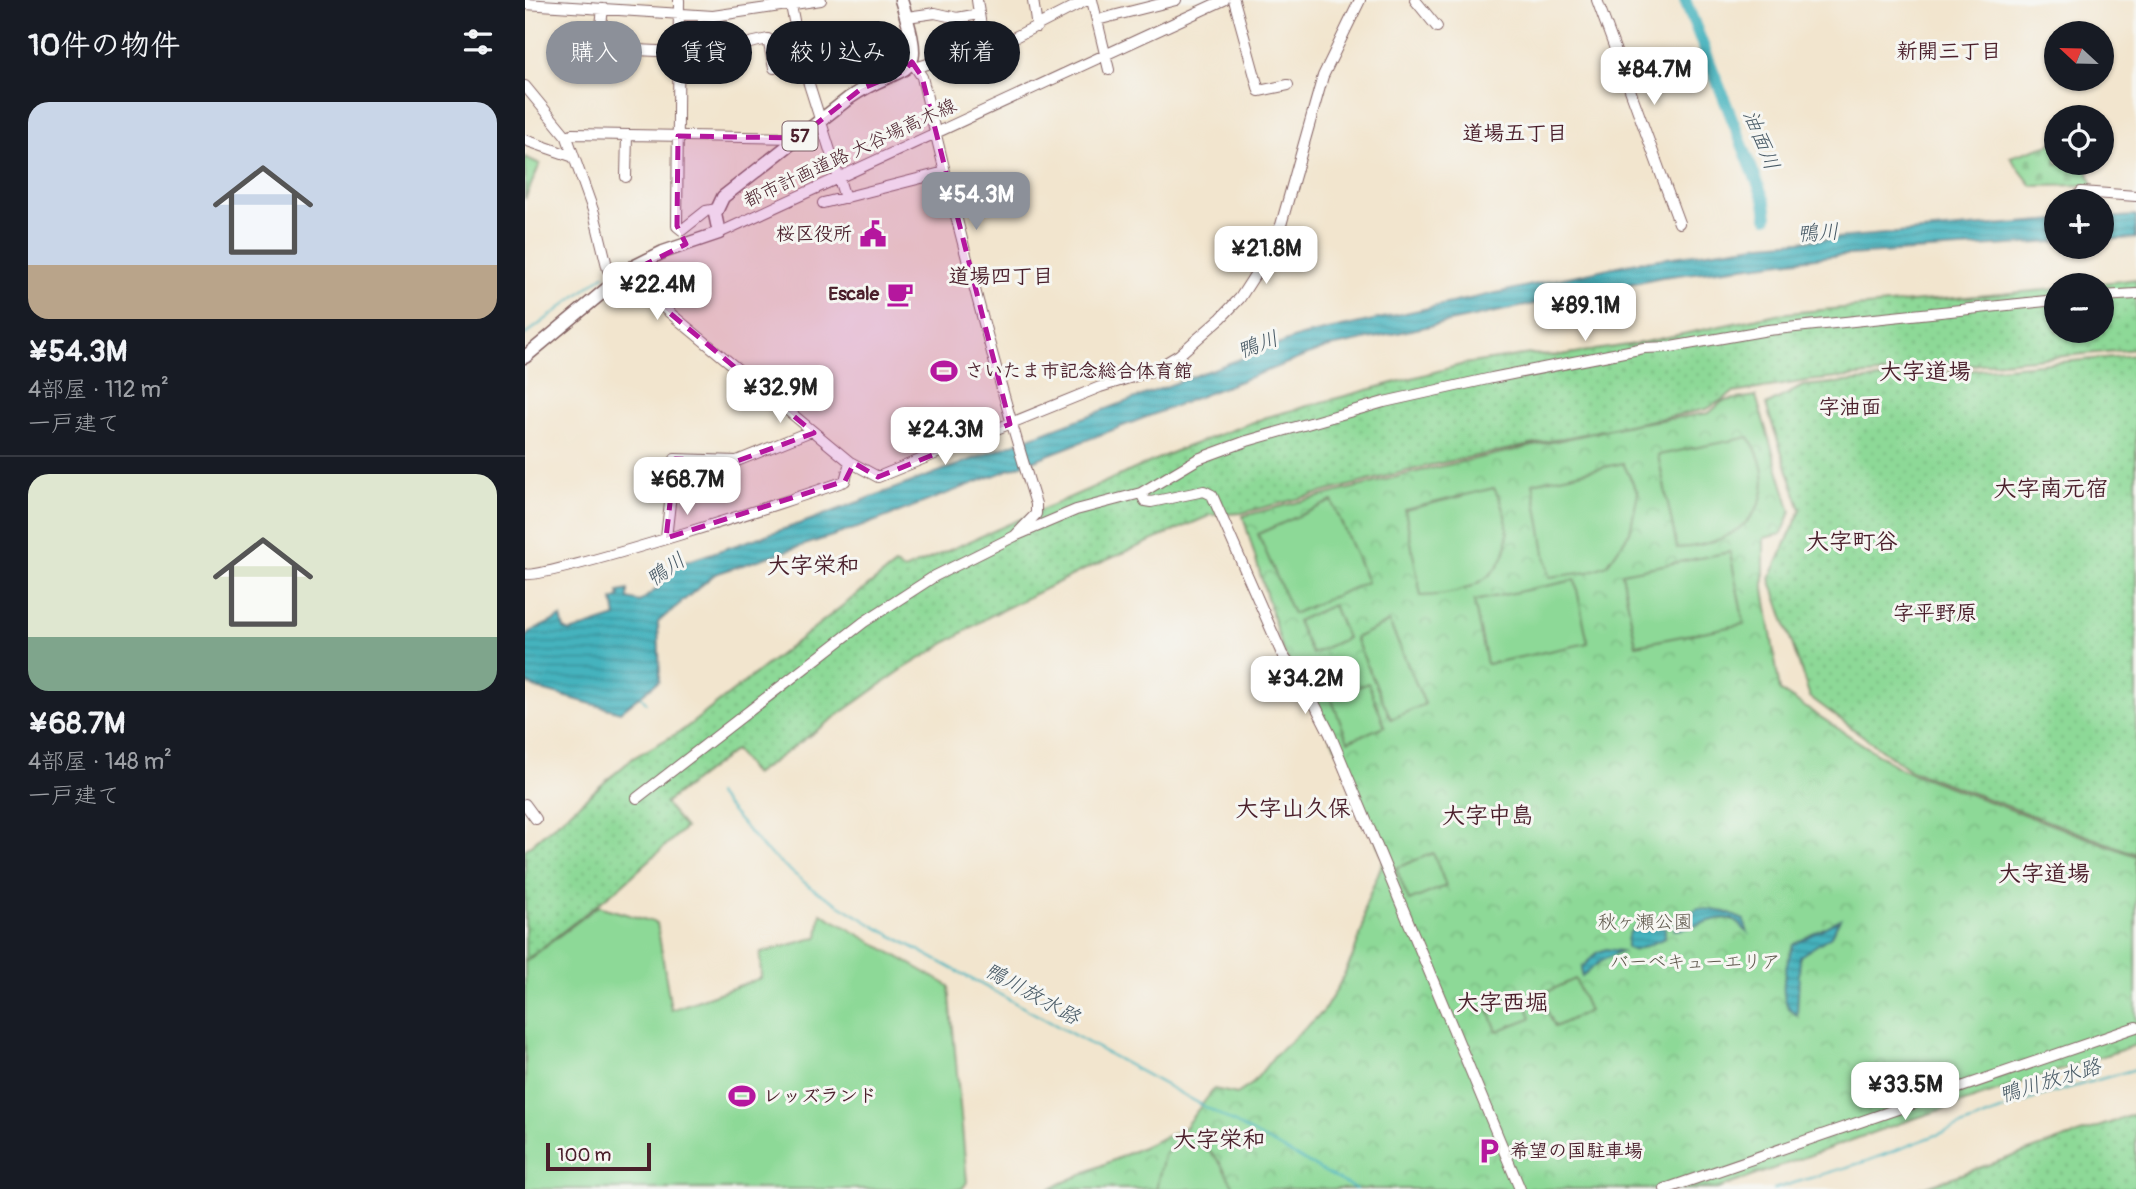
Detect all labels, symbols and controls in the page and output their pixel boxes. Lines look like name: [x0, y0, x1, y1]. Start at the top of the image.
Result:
chip: 購入: [546, 21, 642, 84]
chip: 賃貸: [656, 21, 752, 84]
chip: 絞り込み: [766, 21, 910, 84]
chip: 新着: [924, 21, 1020, 84]
north arrow: [2044, 21, 2114, 91]
map controls: [2044, 21, 2114, 343]
icon: filters: [459, 23, 497, 61]
text: 10件の物件: [28, 27, 180, 64]
district label: 新開三丁目: [1897, 38, 2002, 65]
pin: ¥84.7M: [1597, 48, 1711, 107]
text: ¥84.7M: [1617, 55, 1691, 84]
street label: 都市計画道路 大谷場高木線: [740, 93, 960, 213]
button: locate: [2044, 105, 2114, 175]
water label: 油面川: [1737, 106, 1785, 174]
district label: 道場五丁目: [1463, 120, 1568, 147]
road number: 57: [783, 121, 817, 150]
icon: home: [200, 147, 326, 273]
pin: ¥54.3M: [919, 173, 1033, 232]
text: ¥54.3M: [938, 180, 1014, 209]
button: +: [2044, 189, 2114, 259]
water label: 鴨川: [1796, 218, 1840, 248]
public building icon: 桜区役所: [858, 219, 888, 249]
place label: 桜区役所: [776, 222, 852, 246]
pin: ¥21.8M: [1209, 226, 1323, 286]
text: ¥21.8M: [1230, 234, 1302, 263]
pin: ¥22.4M: [600, 262, 714, 322]
district label: 道場四丁目: [949, 263, 1054, 290]
text: ¥22.4M: [619, 270, 695, 299]
button: −: [2044, 273, 2114, 343]
cafe icon: Escale: [885, 279, 915, 309]
place label: Escale: [828, 282, 880, 306]
pin: ¥89.1M: [1528, 284, 1642, 343]
text: ¥89.1M: [1550, 291, 1620, 320]
water label: 鴨川: [1234, 325, 1282, 365]
text: ¥54.3M: [28, 333, 127, 370]
sports icon: さいたま市記念総合体育館: [929, 356, 959, 386]
district label: 大字道場: [1879, 357, 1971, 386]
place label: さいたま市記念総合体育館: [965, 359, 1193, 383]
pin: ¥32.9M: [723, 366, 837, 425]
text: ¥32.9M: [742, 373, 818, 402]
text: 4部屋 · 112 m²: [28, 375, 169, 404]
district label: 字油面: [1819, 394, 1882, 421]
pin: ¥24.3M: [888, 407, 1002, 467]
text: 一戸建て: [28, 409, 120, 438]
text: ¥24.3M: [907, 415, 983, 444]
pin: ¥68.7M: [630, 458, 744, 517]
text: ¥68.7M: [650, 465, 724, 494]
district label: 大字南元宿: [1994, 474, 2109, 503]
icon: home: [200, 519, 326, 645]
district label: 大字町谷: [1806, 527, 1898, 556]
water label: 鴨川: [641, 547, 691, 593]
district label: 大字栄和: [767, 551, 859, 580]
district label: 字平野原: [1893, 600, 1977, 627]
pin: ¥34.2M: [1248, 656, 1362, 716]
text: ¥34.2M: [1267, 664, 1343, 693]
text: ¥68.7M: [28, 705, 125, 742]
text: 4部屋 · 148 m²: [28, 747, 172, 776]
text: 一戸建て: [28, 781, 120, 810]
district label: 大字山久保: [1236, 794, 1351, 823]
district label: 大字中島: [1442, 801, 1534, 830]
district label: 大字道場: [1998, 859, 2090, 888]
park label: 秋ヶ瀬公園: [1597, 910, 1693, 934]
park label: バーベキューエリア: [1609, 950, 1781, 974]
water label: 鴨川放水路: [980, 957, 1085, 1032]
district label: 大字西堀: [1456, 988, 1548, 1017]
water label: 鴨川放水路: [1996, 1052, 2105, 1109]
pin: ¥33.5M: [1848, 1062, 1962, 1122]
text: ¥33.5M: [1867, 1070, 1943, 1099]
sports icon: レッズランド: [727, 1081, 757, 1111]
place label: レッズランド: [763, 1084, 877, 1108]
district label: 大字栄和: [1173, 1125, 1265, 1154]
parking icon: 希望の国駐車場: [1474, 1136, 1504, 1166]
place label: 希望の国駐車場: [1510, 1139, 1643, 1163]
scale bar: [546, 1140, 651, 1172]
text: 100 m: [557, 1143, 611, 1167]

